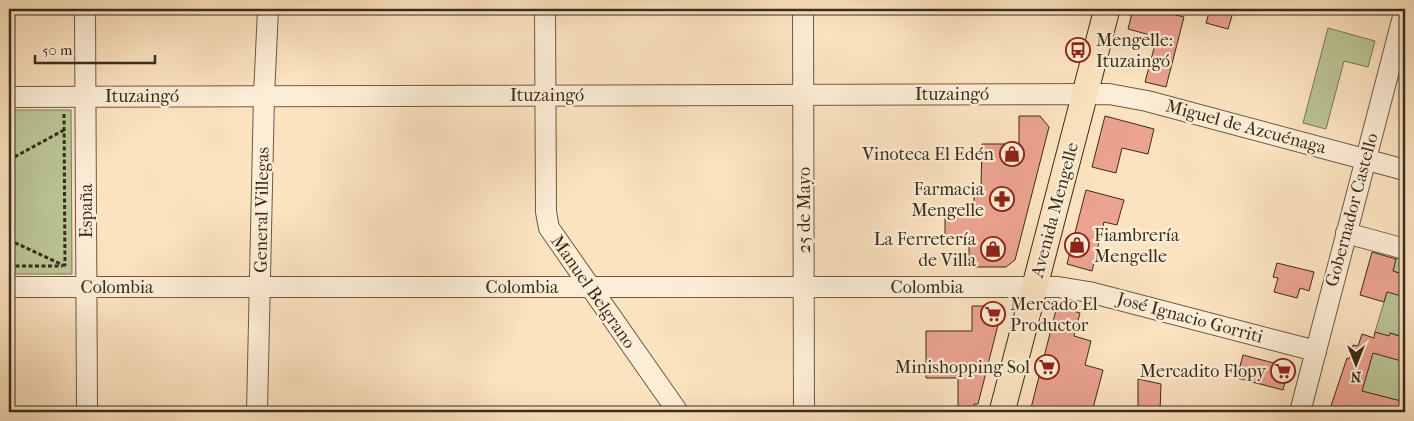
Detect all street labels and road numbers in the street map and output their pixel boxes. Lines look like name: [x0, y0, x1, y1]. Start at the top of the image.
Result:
street label: Ituzaingó: [915, 84, 989, 105]
street label: Ituzaingó: [510, 85, 584, 106]
street label: Ituzaingó: [105, 86, 179, 107]
street label: Miguel de Azcuénaga: [1163, 95, 1329, 159]
street label: Gobernador Castello: [1321, 131, 1383, 289]
street label: Avenida Mengelle: [1027, 140, 1083, 281]
street label: General Villegas: [250, 146, 274, 273]
street label: 25 de Mayo: [794, 167, 815, 253]
street label: España: [76, 183, 97, 238]
street label: Manuel Belgrano: [546, 231, 640, 353]
street label: Colombia: [81, 277, 154, 298]
street label: Colombia: [486, 277, 559, 298]
street label: Colombia: [891, 277, 964, 298]
street label: José Ignacio Gorriti: [1113, 288, 1266, 348]

